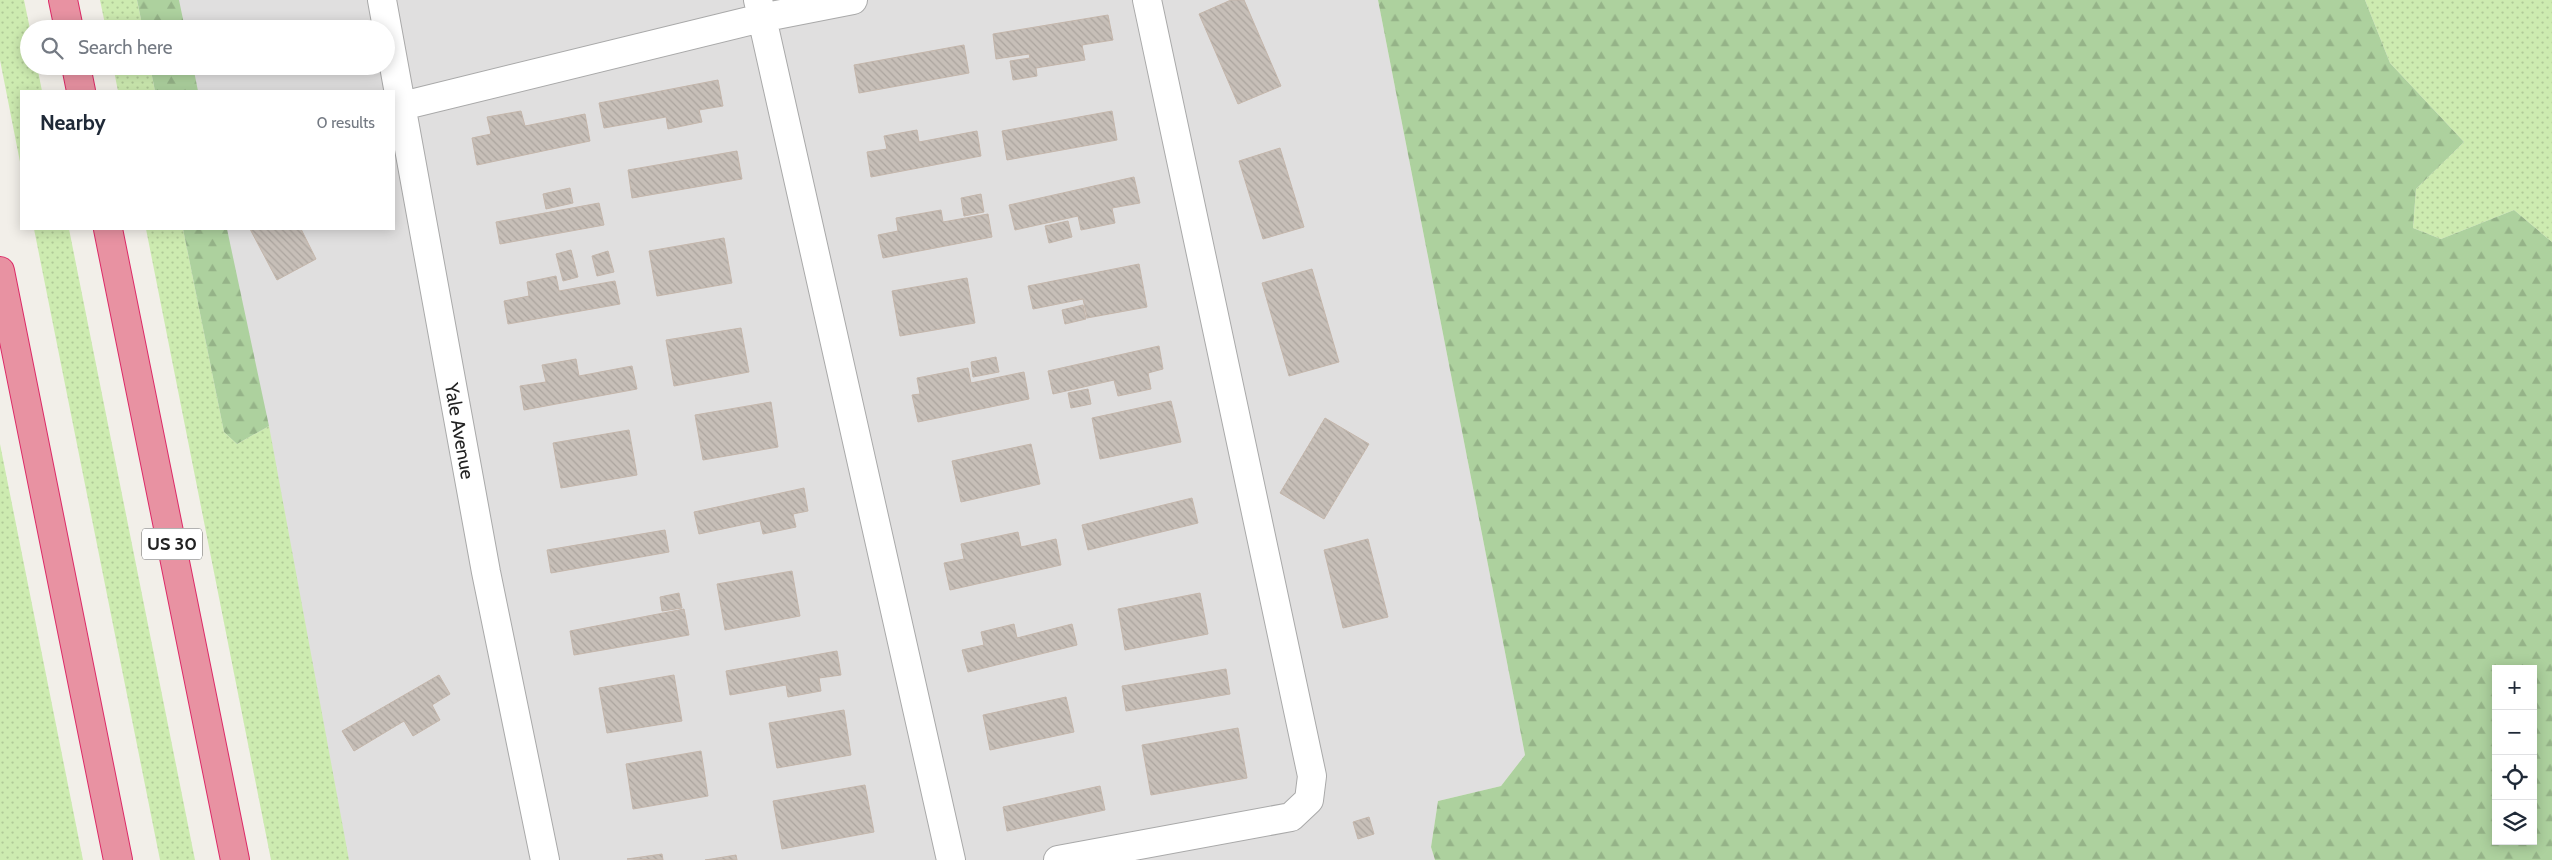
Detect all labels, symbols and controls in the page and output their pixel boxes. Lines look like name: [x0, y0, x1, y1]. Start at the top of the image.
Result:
search box: [20, 20, 395, 75]
icon: search: [38, 34, 66, 62]
text: Search here: [78, 36, 172, 59]
text: Nearby: [40, 110, 106, 135]
text: 0 results: [316, 113, 375, 132]
street label: Yale Avenue: [440, 380, 479, 481]
road number: US 30: [142, 528, 202, 560]
map controls: [2492, 665, 2537, 845]
button: +: [2492, 665, 2537, 710]
button: −: [2492, 710, 2537, 755]
button: locate: [2492, 755, 2537, 800]
button: layers: [2492, 800, 2537, 845]

